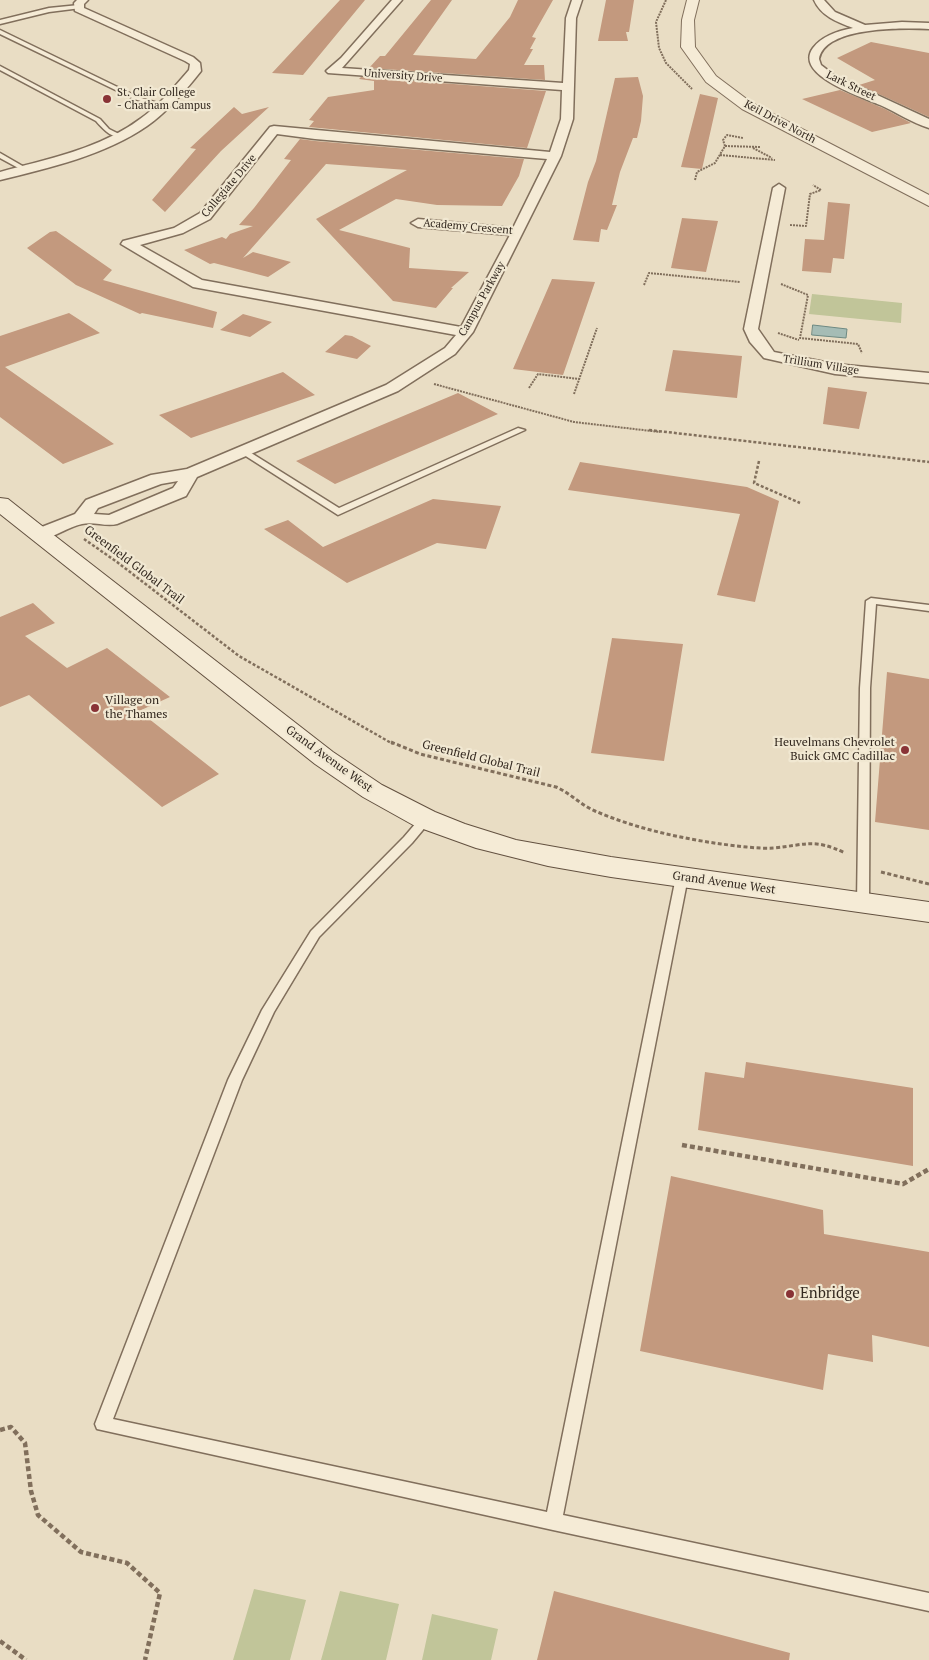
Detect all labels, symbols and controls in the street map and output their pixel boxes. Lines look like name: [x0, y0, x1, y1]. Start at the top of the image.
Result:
street label: University Drive: [363, 67, 443, 85]
street label: Lark Street: [824, 68, 878, 104]
place label: St. Clair College - Chatham Campus: [117, 86, 211, 112]
marker: St. Clair College - Chatham Campus: [101, 93, 113, 105]
street label: Keil Drive North: [742, 98, 818, 146]
street label: Collegiate Drive: [199, 152, 259, 220]
street label: Academy Crescent: [423, 217, 513, 237]
street label: Campus Parkway: [456, 259, 508, 339]
street label: Trillium Village: [782, 352, 860, 378]
street label: Greenfield Global Trail: [81, 523, 187, 607]
place label: Village on the Thames: [105, 694, 168, 722]
marker: Village on the Thames: [89, 702, 101, 714]
street label: Grand Avenue West: [283, 723, 375, 795]
place label: Heuvelmans Chevrolet Buick GMC Cadillac: [774, 736, 895, 764]
street label: Greenfield Global Trail: [421, 737, 541, 781]
marker: Heuvelmans Chevrolet Buick GMC Cadillac: [899, 744, 911, 756]
street label: Grand Avenue West: [672, 869, 776, 897]
place label: Enbridge: [800, 1285, 860, 1303]
marker: Enbridge: [784, 1288, 796, 1300]

